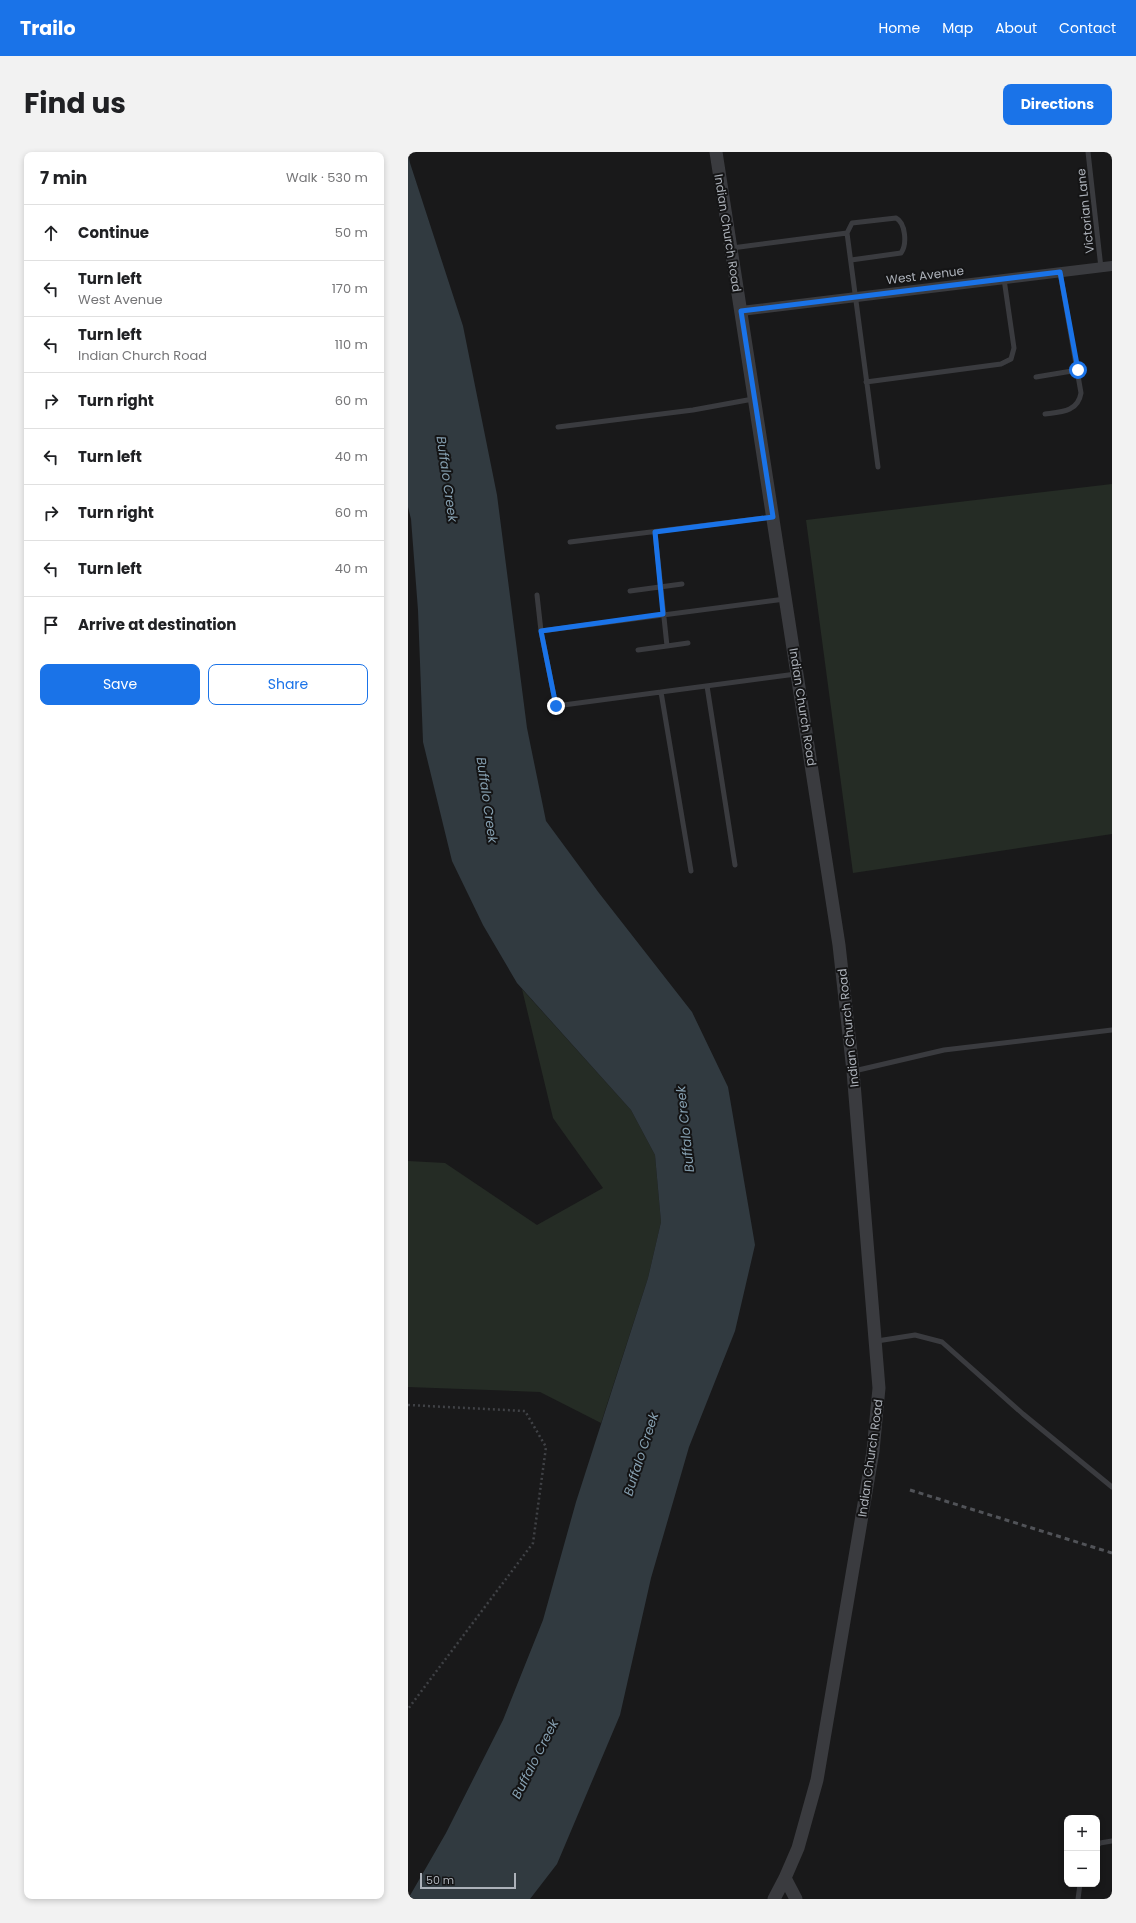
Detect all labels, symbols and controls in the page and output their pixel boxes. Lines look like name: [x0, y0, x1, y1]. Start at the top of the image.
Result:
text: Trailo: [20, 15, 76, 42]
text: Home: [878, 18, 920, 38]
text: Map: [942, 18, 973, 38]
text: About: [995, 18, 1037, 38]
text: Contact: [1059, 18, 1116, 38]
text: Find us: [24, 84, 126, 123]
button: Directions: [1003, 84, 1112, 125]
text: 7 min: [40, 166, 87, 190]
text: Walk · 530 m: [286, 168, 368, 187]
street label: Victorian Lane: [1072, 168, 1098, 254]
street label: Indian Church Road: [710, 173, 746, 293]
icon: ahead: [40, 222, 62, 244]
text: Continue: [78, 222, 149, 243]
text: 50 m: [335, 223, 368, 242]
street label: West Avenue: [885, 262, 965, 288]
text: Turn left: [78, 268, 142, 289]
icon: left: [40, 278, 62, 300]
text: 170 m: [332, 279, 368, 298]
text: West Avenue: [78, 290, 163, 309]
text: Turn left: [78, 324, 142, 345]
icon: left: [40, 334, 62, 356]
text: 110 m: [335, 335, 368, 354]
text: Indian Church Road: [78, 346, 207, 365]
route start: [1069, 361, 1087, 379]
icon: right: [40, 390, 62, 412]
text: Turn right: [78, 390, 154, 411]
text: 60 m: [335, 391, 368, 410]
water label: Buffalo Creek: [432, 435, 463, 525]
icon: left: [40, 446, 62, 468]
text: Turn left: [78, 446, 142, 467]
text: 40 m: [335, 447, 368, 466]
icon: right: [40, 502, 62, 524]
text: Turn right: [78, 502, 154, 523]
text: 60 m: [335, 503, 368, 522]
icon: left: [40, 558, 62, 580]
text: Turn left: [78, 558, 142, 579]
text: 40 m: [335, 559, 368, 578]
icon: arrive: [40, 614, 62, 636]
text: Arrive at destination: [78, 614, 236, 635]
street label: Indian Church Road: [785, 647, 821, 767]
button: Save: [40, 664, 200, 705]
button: Share: [208, 664, 368, 705]
route end: [547, 697, 565, 715]
water label: Buffalo Creek: [472, 756, 503, 846]
street label: Indian Church Road: [833, 968, 863, 1088]
water label: Buffalo Creek: [671, 1084, 699, 1173]
street label: Indian Church Road: [853, 1398, 887, 1518]
water label: Buffalo Creek: [619, 1409, 664, 1498]
water label: Buffalo Creek: [507, 1715, 564, 1802]
map controls: [1064, 1815, 1100, 1887]
button: +: [1064, 1815, 1100, 1851]
button: −: [1064, 1851, 1100, 1887]
scale bar: [420, 1871, 516, 1890]
text: 50 m: [426, 1872, 454, 1888]

